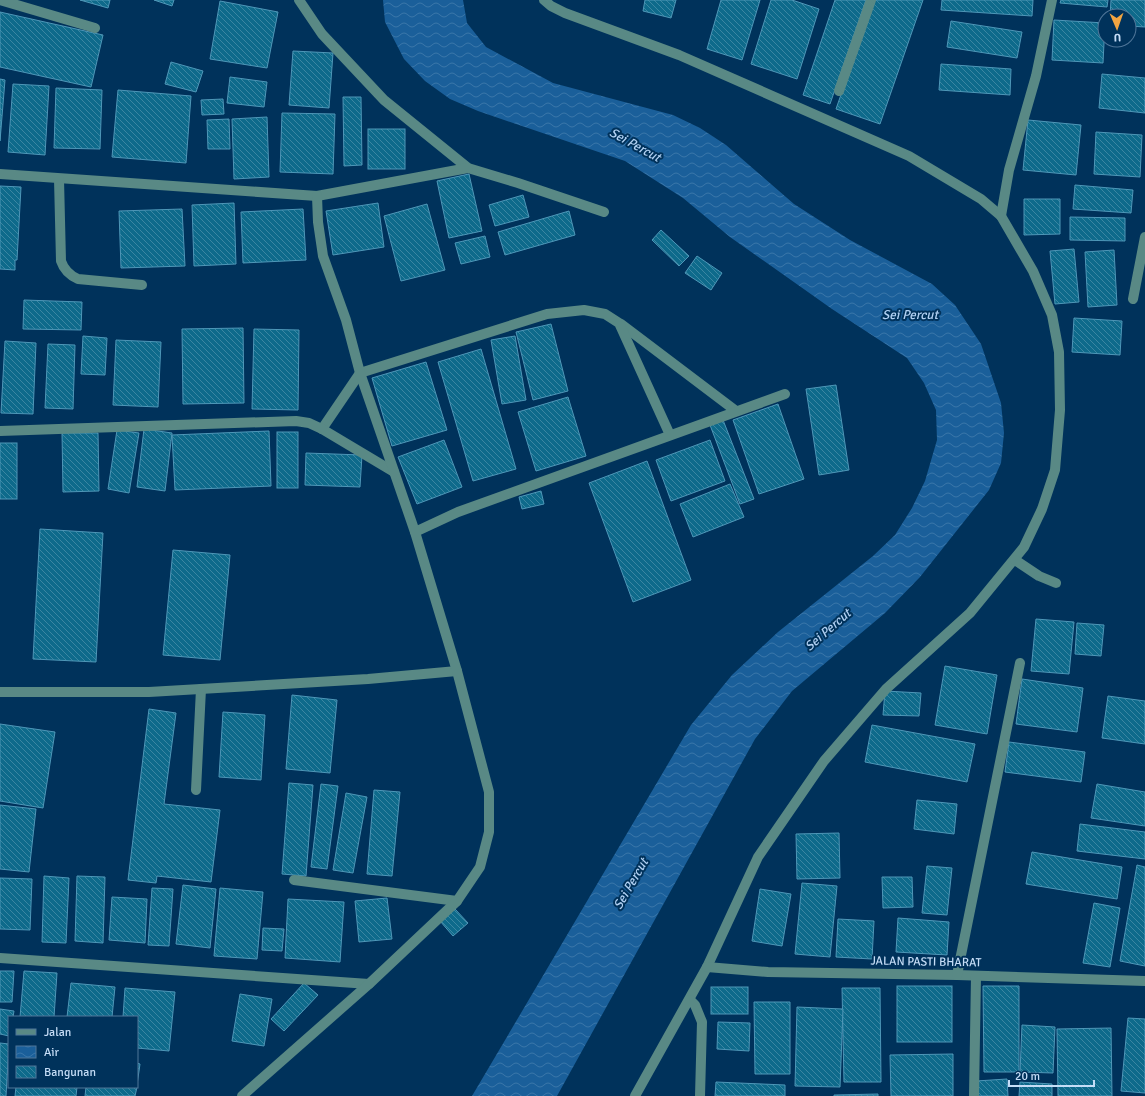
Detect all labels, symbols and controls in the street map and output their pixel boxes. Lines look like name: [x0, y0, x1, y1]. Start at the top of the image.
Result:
north arrow: [1097, 8, 1137, 48]
text: U: [1113, 31, 1121, 44]
water label: Sei Percut: [607, 124, 665, 166]
water label: Sei Percut: [882, 307, 939, 323]
water label: Sei Percut: [802, 605, 855, 654]
water label: Sei Percut: [610, 855, 653, 912]
street label: JALAN PASTI BHARAT: [870, 954, 982, 970]
legend: [8, 1016, 138, 1088]
text: Jalan: [44, 1025, 71, 1040]
text: Air: [44, 1045, 60, 1060]
scale bar: [1009, 1062, 1094, 1088]
text: Bangunan: [44, 1065, 96, 1080]
text: 20 m: [1015, 1069, 1040, 1084]

